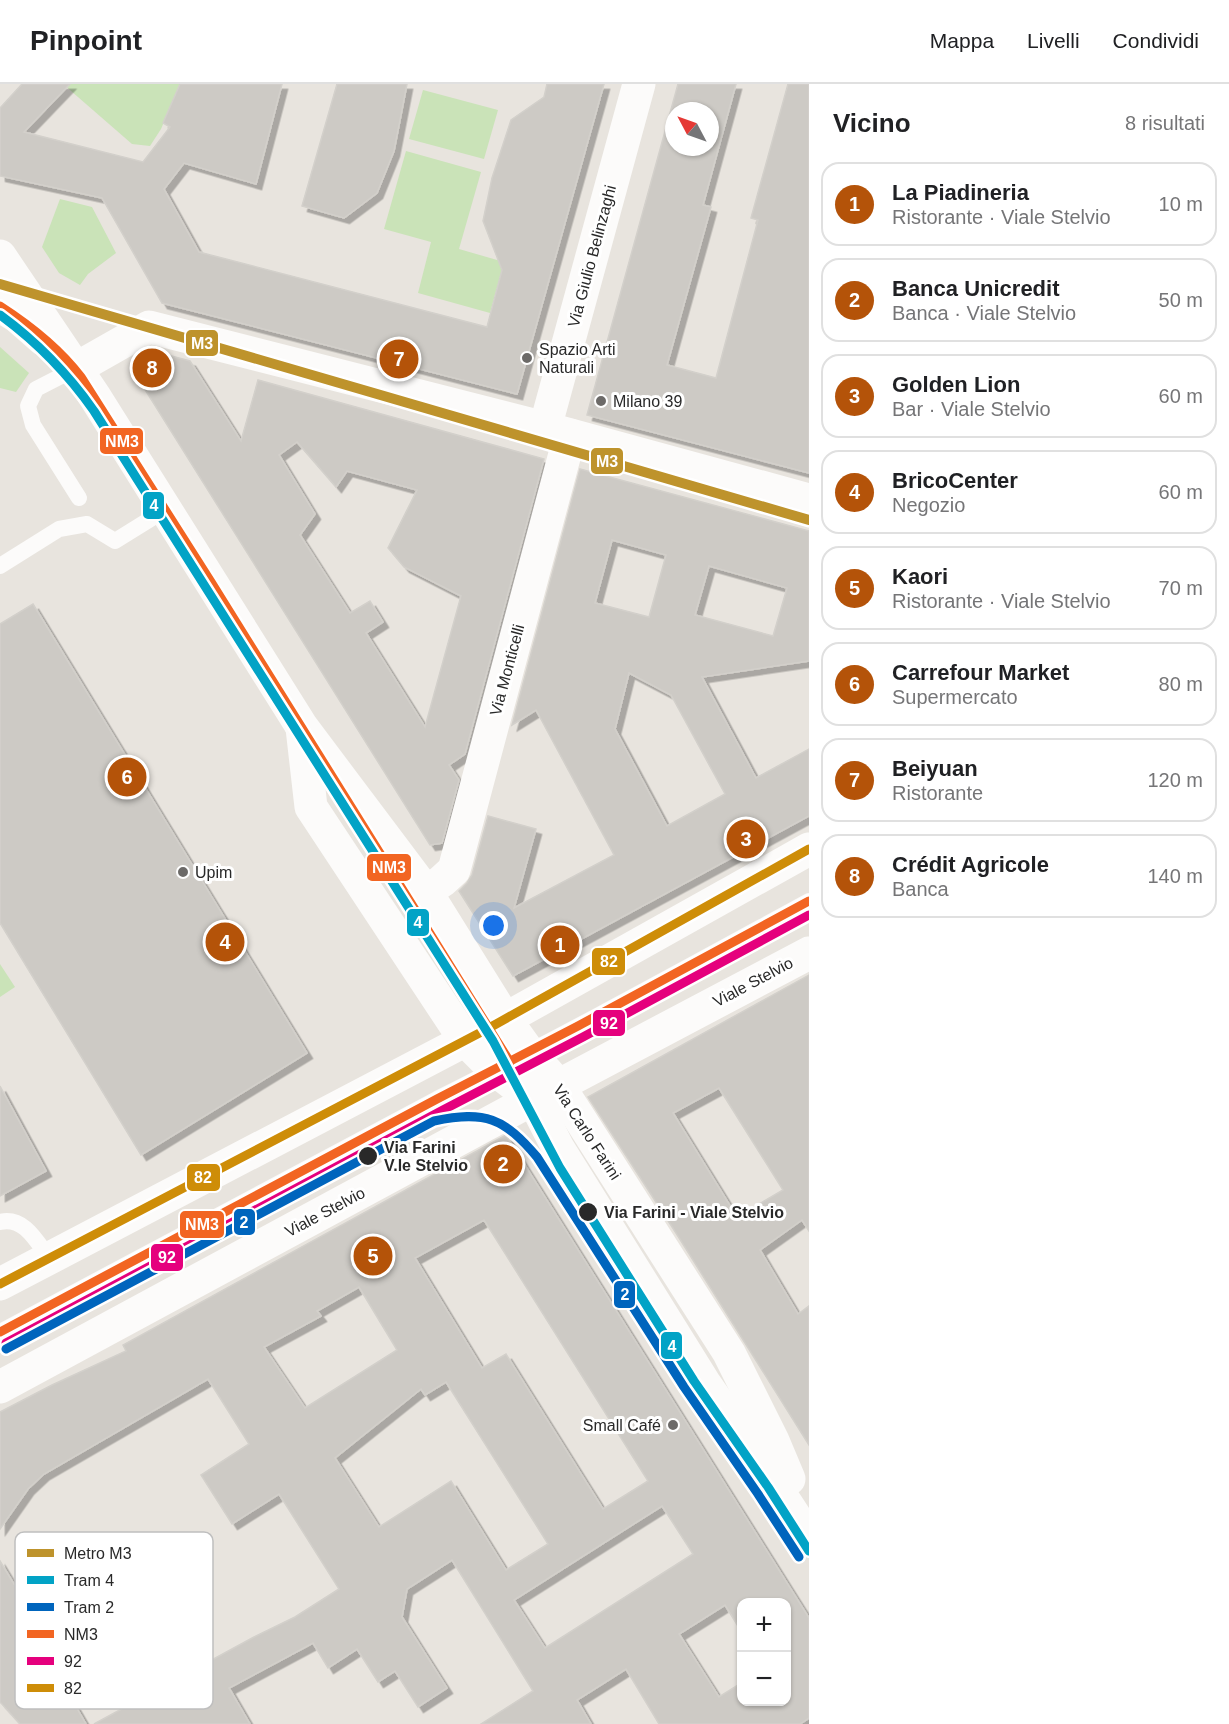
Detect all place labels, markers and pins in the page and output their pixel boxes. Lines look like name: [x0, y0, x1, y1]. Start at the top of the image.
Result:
pin: 7: [380, 336, 418, 382]
place label: Spazio Arti Naturali: [539, 341, 615, 376]
pin: 8: [132, 346, 172, 390]
marker: Spazio Arti Naturali: [520, 351, 534, 365]
place label: Milano 39: [613, 393, 682, 410]
marker: Milano 39: [594, 394, 608, 408]
pin: 6: [108, 754, 146, 800]
pin: 3: [726, 816, 766, 861]
place label: Upim: [195, 864, 232, 881]
marker: Upim: [176, 865, 190, 879]
pin: 4: [206, 920, 244, 964]
pin: 1: [540, 922, 580, 968]
place label: Via Farini V.le Stelvio: [384, 1139, 468, 1174]
pin: 2: [484, 1142, 522, 1186]
marker: Via Farini V.le Stelvio: [357, 1145, 379, 1167]
marker: Via Farini - Viale Stelvio: [577, 1201, 599, 1223]
place label: Via Farini - Viale Stelvio: [604, 1204, 784, 1221]
pin: 5: [354, 1234, 392, 1278]
place label: Small Café: [583, 1417, 661, 1434]
marker: Small Café: [666, 1418, 680, 1432]

